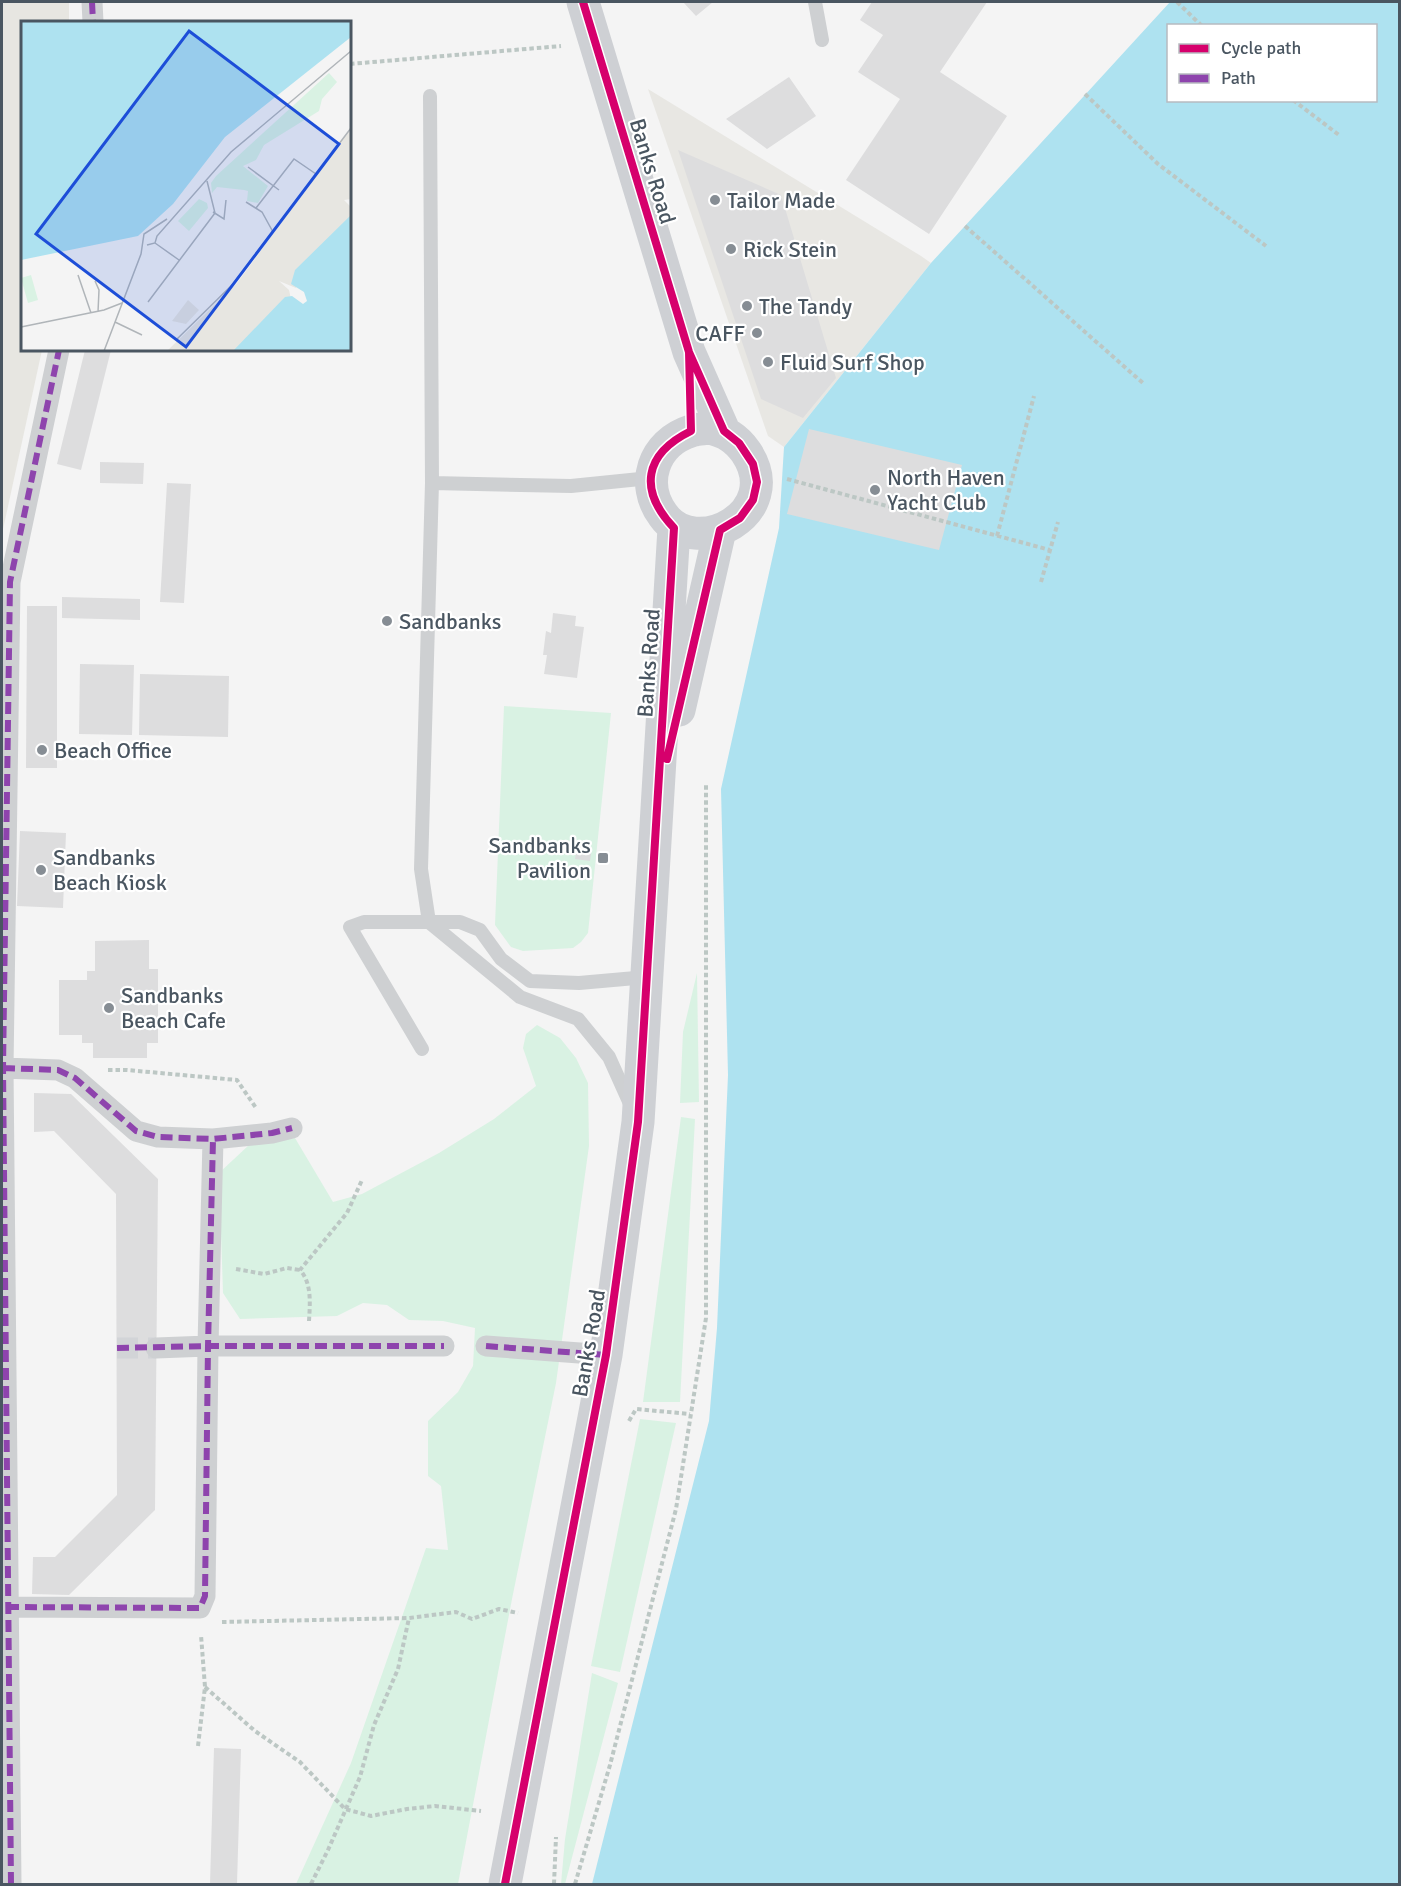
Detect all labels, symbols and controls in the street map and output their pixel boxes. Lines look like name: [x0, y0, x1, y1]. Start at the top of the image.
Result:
inset map: [21, 21, 351, 351]
legend: [1167, 24, 1377, 102]
text: Cycle path: [1221, 37, 1301, 59]
text: Path: [1221, 67, 1256, 89]
street label: Banks Road: [624, 115, 681, 227]
place label: Tailor Made: [727, 187, 835, 214]
marker: Tailor Made: [708, 193, 722, 207]
place label: Rick Stein: [743, 236, 837, 263]
marker: Rick Stein: [724, 242, 738, 256]
place label: The Tandy: [759, 293, 853, 320]
marker: The Tandy: [740, 299, 754, 313]
place label: CAFF: [695, 320, 745, 347]
marker: CAFF: [750, 326, 764, 340]
place label: Fluid Surf Shop: [780, 349, 925, 376]
marker: Fluid Surf Shop: [761, 355, 775, 369]
place label: North Haven Yacht Club: [887, 464, 1005, 516]
marker: North Haven Yacht Club: [868, 483, 882, 497]
place label: Sandbanks: [399, 608, 501, 635]
street label: Banks Road: [631, 608, 666, 718]
marker: Sandbanks: [380, 614, 394, 628]
place label: Beach Office: [54, 737, 172, 764]
marker: Beach Office: [35, 743, 49, 757]
place label: Sandbanks Pavilion: [489, 832, 591, 884]
place label: Sandbanks Beach Kiosk: [53, 844, 167, 896]
marker: Sandbanks Pavilion: [596, 851, 610, 865]
marker: Sandbanks Beach Kiosk: [34, 863, 48, 877]
place label: Sandbanks Beach Cafe: [121, 982, 226, 1034]
marker: Sandbanks Beach Cafe: [102, 1001, 116, 1015]
street label: Banks Road: [566, 1287, 611, 1399]

